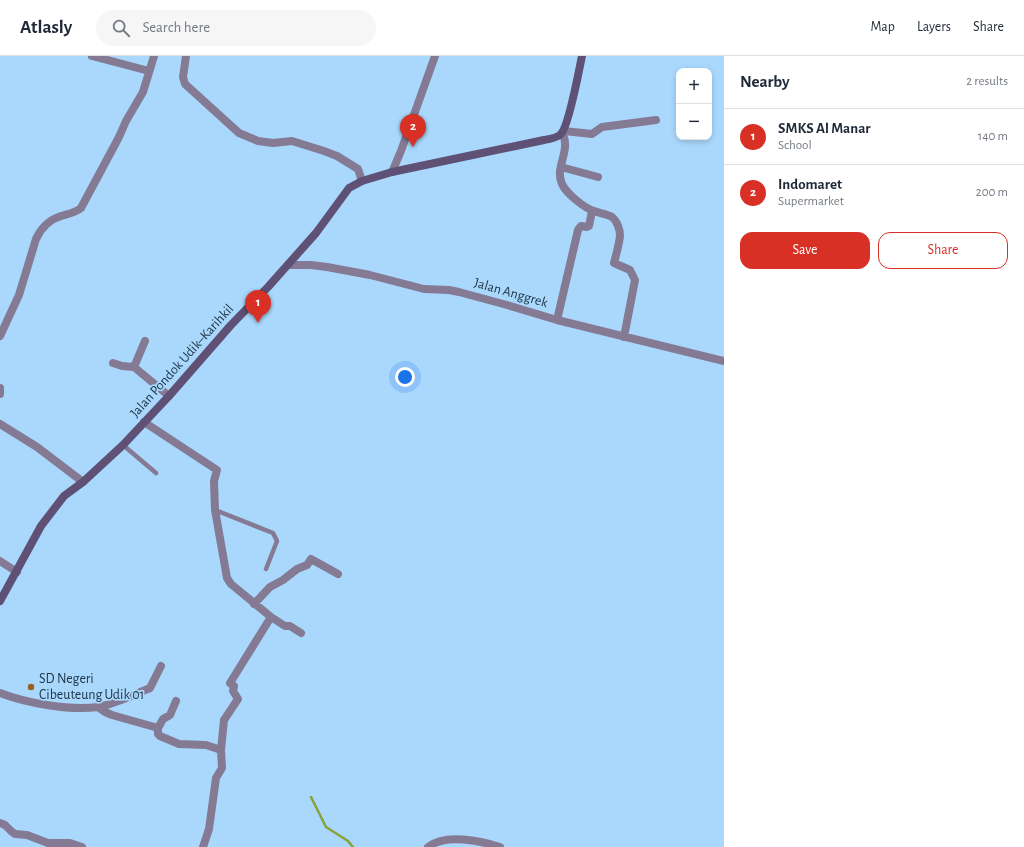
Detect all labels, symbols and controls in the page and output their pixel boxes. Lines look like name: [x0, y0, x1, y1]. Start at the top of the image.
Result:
search box: [96, 10, 376, 46]
icon: search: [110, 17, 132, 39]
text: Atlasly: [20, 18, 72, 37]
text: Search here: [142, 20, 210, 35]
text: Map: [870, 20, 895, 34]
text: Layers: [917, 20, 951, 34]
text: Share: [973, 20, 1004, 34]
map controls: [676, 68, 712, 140]
button: +: [676, 68, 712, 104]
text: Nearby: [740, 73, 790, 90]
text: 2 results: [966, 75, 1008, 88]
button: −: [676, 104, 712, 140]
pin: 2: [400, 114, 426, 147]
text: SMKS Al Manar: [778, 121, 870, 136]
text: 1: [751, 130, 755, 143]
text: 140 m: [978, 130, 1008, 143]
text: School: [778, 139, 812, 152]
text: Indomaret: [778, 177, 842, 192]
text: 2: [750, 186, 756, 199]
text: 200 m: [976, 186, 1008, 199]
text: Supermarket: [778, 195, 844, 208]
button: Save: [740, 232, 870, 269]
button: Share: [878, 232, 1008, 269]
street label: Jalan Anggrek: [473, 276, 550, 310]
pin: 1: [245, 290, 271, 323]
street label: Jalan Pondok Udik–Karihkil: [128, 302, 236, 420]
your location: [395, 367, 415, 387]
place label: SD Negeri Cibeuteung Udik 01: [39, 672, 144, 702]
marker: SD Negeri Cibeuteung Udik 01: [26, 682, 36, 692]

